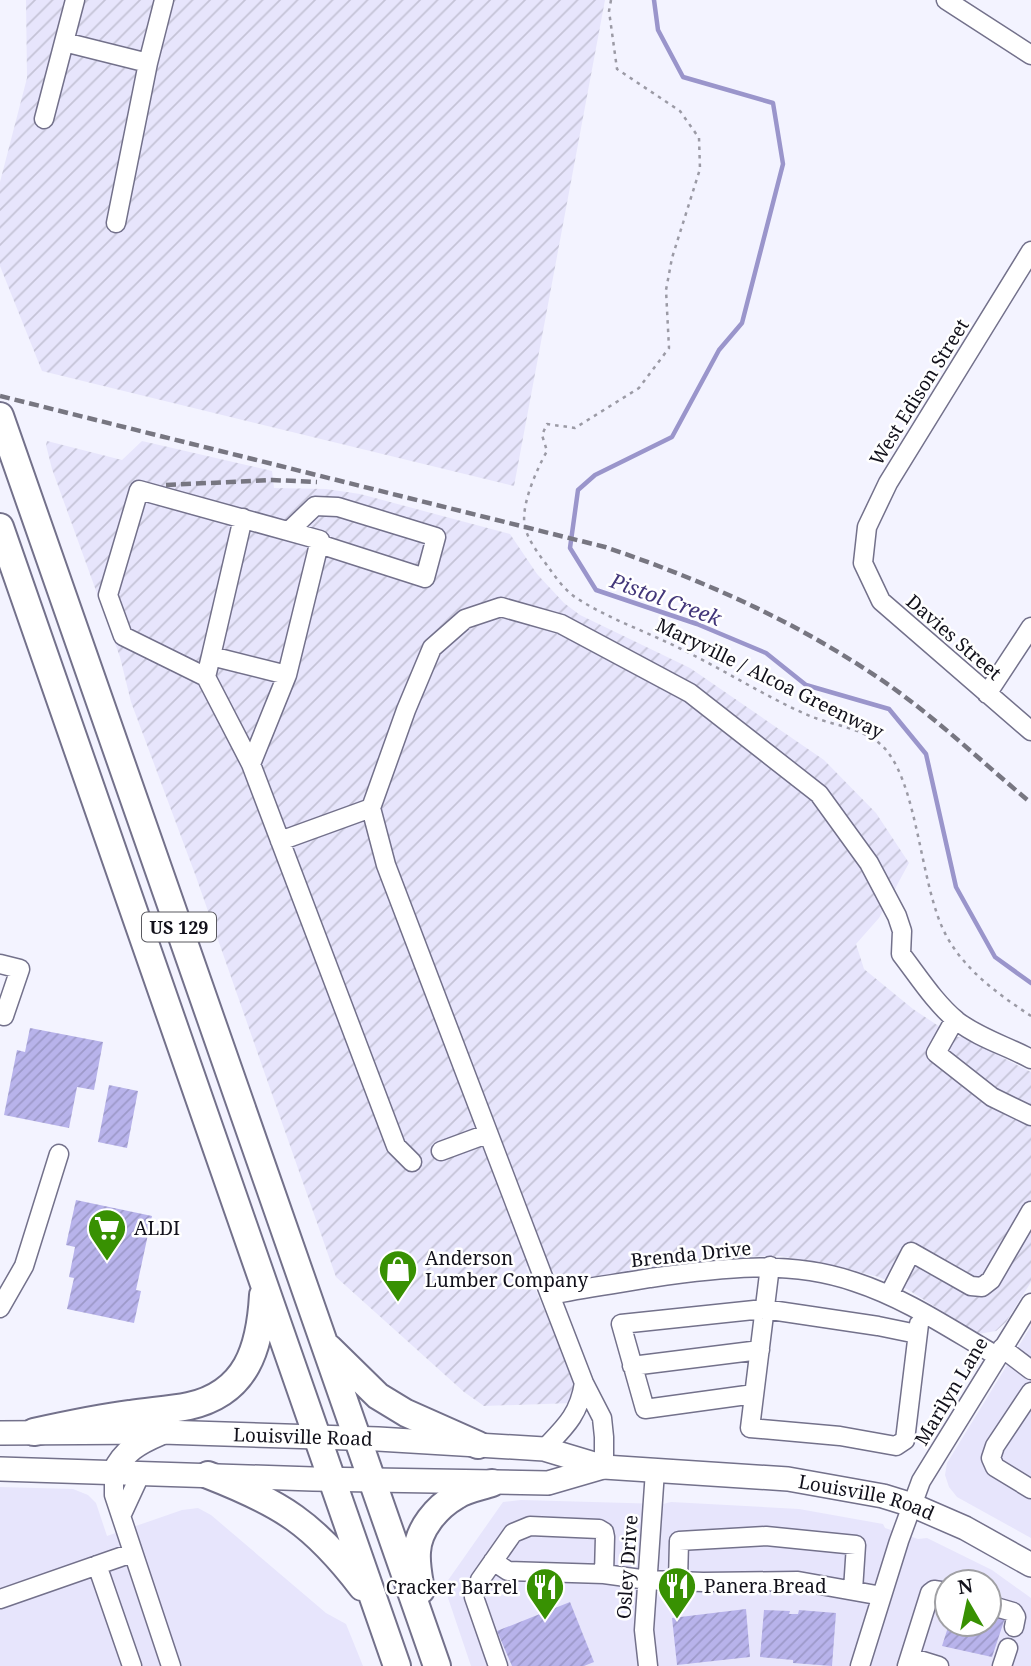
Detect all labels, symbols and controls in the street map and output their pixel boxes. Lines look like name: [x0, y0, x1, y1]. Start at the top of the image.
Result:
street label: West Edison Street: [863, 313, 975, 470]
water label: Pistol Creek: [606, 566, 726, 632]
street label: Davies Street: [901, 588, 1007, 686]
street label: Maryville / Alcoa Greenway: [652, 611, 888, 745]
road number: US 129: [142, 912, 216, 942]
supermarket icon: ALDI: [86, 1207, 128, 1262]
place label: ALDI: [134, 1215, 180, 1241]
street label: Brenda Drive: [629, 1235, 753, 1273]
place label: Anderson Lumber Company: [425, 1245, 588, 1293]
shop icon: Anderson Lumber Company: [377, 1248, 419, 1303]
street label: Marilyn Lane: [908, 1332, 994, 1450]
street label: Louisville Road: [233, 1421, 373, 1452]
street label: Louisville Road: [796, 1468, 939, 1526]
street label: Osley Drive: [610, 1514, 644, 1620]
restaurant icon: Panera Bread: [656, 1565, 698, 1620]
restaurant icon: Cracker Barrel: [524, 1566, 566, 1621]
north arrow: [933, 1568, 1003, 1638]
text: N: [956, 1572, 975, 1600]
place label: Panera Bread: [704, 1573, 827, 1599]
place label: Cracker Barrel: [386, 1574, 518, 1600]

